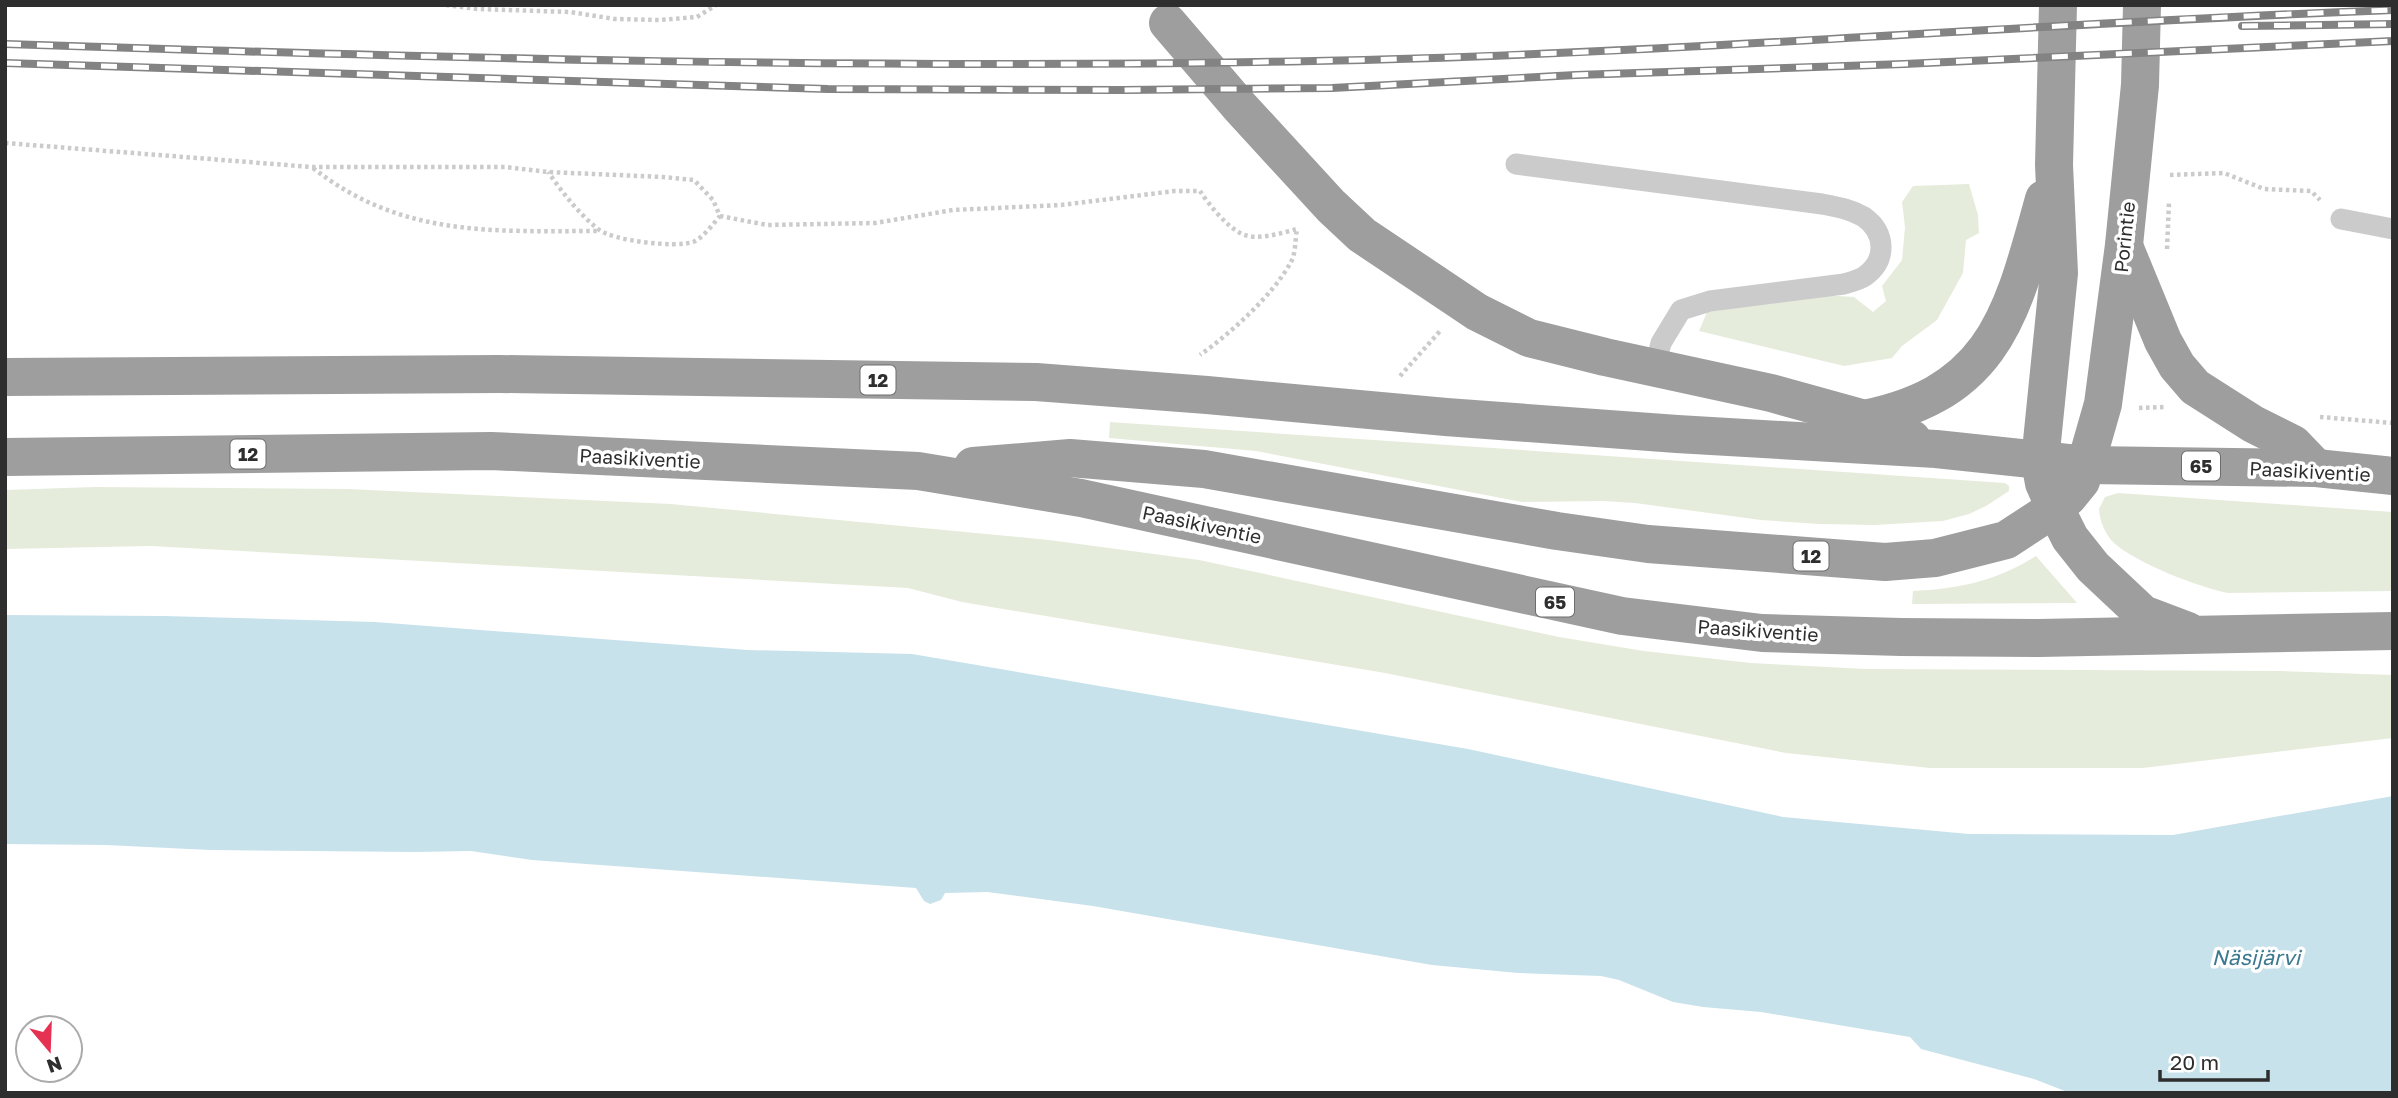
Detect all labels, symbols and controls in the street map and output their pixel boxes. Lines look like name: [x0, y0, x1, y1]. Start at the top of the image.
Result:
street label: Porintie: [2109, 200, 2139, 274]
road number: 12: [860, 366, 896, 394]
road number: 12: [230, 440, 266, 468]
street label: Paasikiventie: [579, 443, 701, 473]
road number: 65: [2182, 452, 2220, 480]
street label: Paasikiventie: [2249, 456, 2371, 486]
street label: Paasikiventie: [1140, 500, 1264, 548]
road number: 12: [1794, 542, 1828, 570]
road number: 65: [1536, 588, 1574, 616]
street label: Paasikiventie: [1697, 614, 1819, 646]
water label: Näsijärvi: [2212, 944, 2303, 970]
north arrow: [14, 1014, 84, 1084]
scale bar: [2160, 1038, 2268, 1082]
text: 20 m: [2170, 1049, 2219, 1075]
text: N: [44, 1052, 65, 1079]

